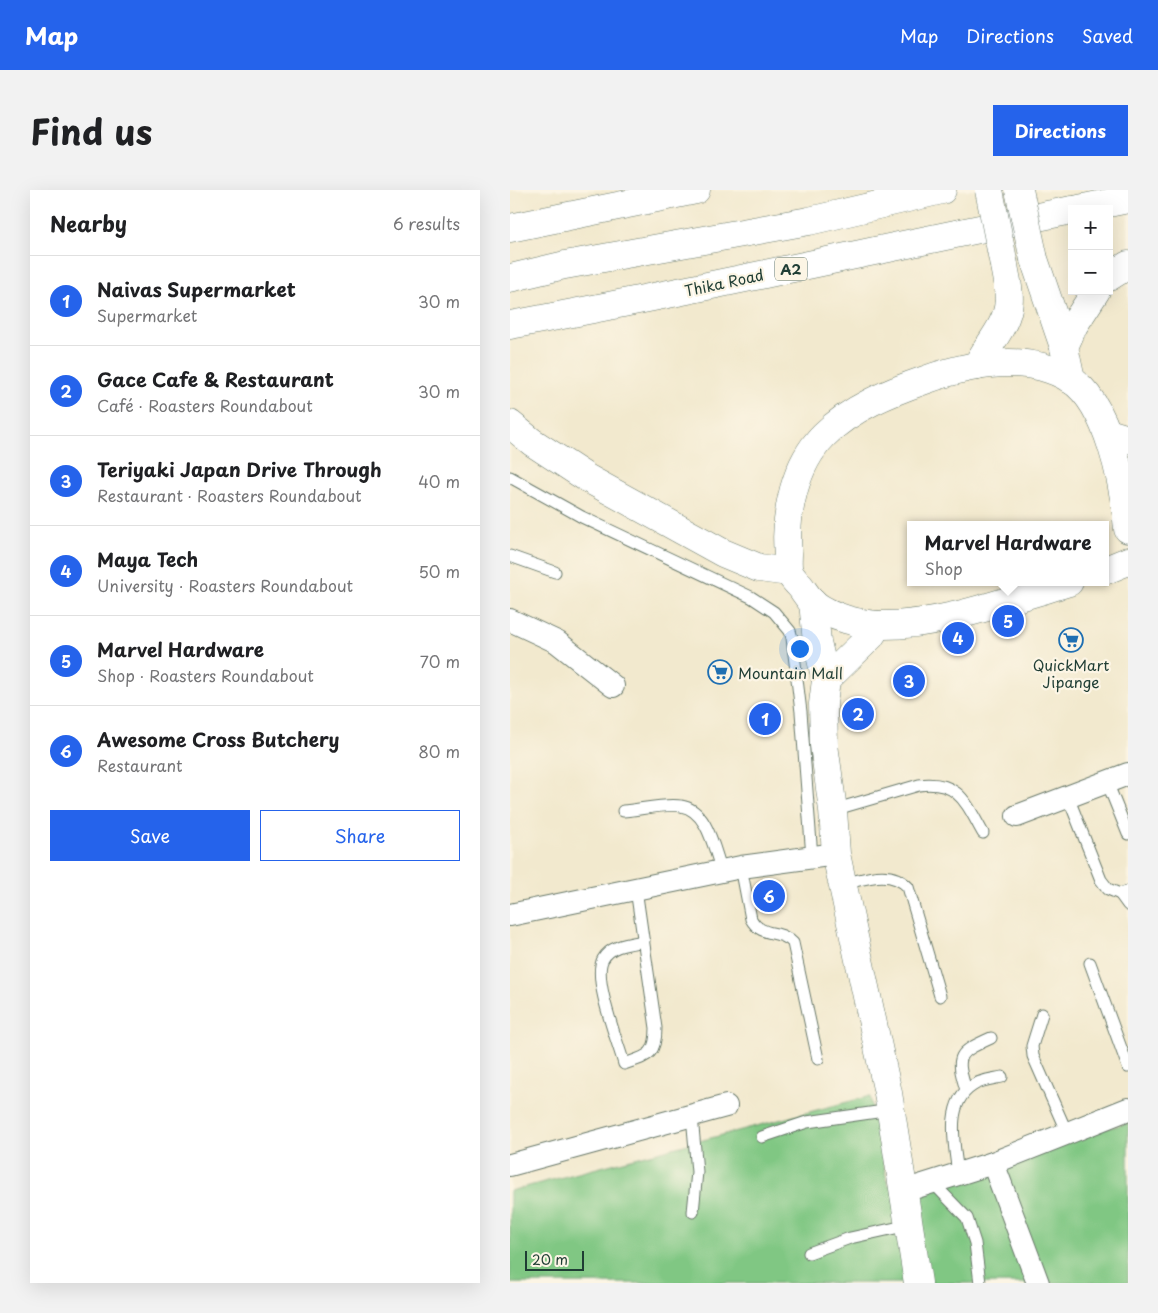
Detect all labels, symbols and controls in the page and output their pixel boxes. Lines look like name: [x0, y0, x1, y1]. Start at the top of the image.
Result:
text: Map: [25, 17, 78, 53]
text: Map: [900, 22, 938, 49]
text: Directions: [966, 22, 1054, 49]
text: Saved: [1082, 22, 1133, 49]
text: Find us: [30, 104, 152, 157]
button: Directions: [993, 105, 1128, 156]
map controls: [1068, 205, 1113, 295]
button: +: [1068, 205, 1113, 250]
text: Nearby: [50, 207, 127, 239]
text: 6 results: [393, 211, 460, 235]
button: −: [1068, 250, 1113, 295]
road number: A2: [775, 258, 807, 280]
street label: Thika Road: [682, 262, 766, 302]
text: Naivas Supermarket: [97, 275, 296, 303]
text: 1: [62, 289, 70, 313]
text: 30 m: [418, 289, 460, 313]
text: Supermarket: [97, 303, 197, 327]
text: Gace Cafe & Restaurant: [97, 365, 334, 393]
text: 2: [60, 379, 72, 403]
text: 30 m: [418, 379, 460, 403]
text: Café · Roasters Roundabout: [97, 393, 313, 417]
text: Teriyaki Japan Drive Through: [97, 455, 382, 483]
text: 3: [61, 469, 71, 493]
text: 40 m: [418, 469, 460, 493]
text: Restaurant · Roasters Roundabout: [97, 483, 362, 507]
popup: [907, 521, 1109, 586]
text: Marvel Hardware: [924, 528, 1092, 556]
text: Maya Tech: [97, 545, 198, 573]
text: Shop: [924, 556, 963, 580]
text: 4: [61, 559, 71, 583]
text: 50 m: [419, 559, 460, 583]
text: University · Roasters Roundabout: [97, 573, 353, 597]
pin: 5: [992, 602, 1024, 640]
pin: 4: [942, 619, 974, 657]
supermarket icon: QuickMart Jipange: [1058, 627, 1084, 653]
text: Marvel Hardware: [97, 635, 264, 663]
your location: [787, 636, 813, 662]
text: 5: [61, 649, 71, 673]
text: 70 m: [420, 649, 460, 673]
place label: QuickMart Jipange: [1033, 653, 1109, 693]
supermarket icon: Mountain Mall: [707, 659, 733, 685]
place label: Mountain Mall: [738, 661, 843, 684]
pin: 3: [893, 662, 925, 700]
text: Shop · Roasters Roundabout: [97, 663, 314, 687]
pin: 2: [842, 695, 874, 733]
pin: 1: [749, 700, 781, 738]
text: Awesome Cross Butchery: [97, 725, 339, 753]
text: 6: [60, 739, 72, 763]
text: 80 m: [418, 739, 460, 763]
text: Restaurant: [97, 753, 183, 777]
button: Save: [50, 810, 250, 861]
button: Share: [260, 810, 460, 861]
pin: 6: [753, 877, 785, 915]
scale bar: [525, 1248, 584, 1271]
text: 20 m: [532, 1249, 568, 1270]

